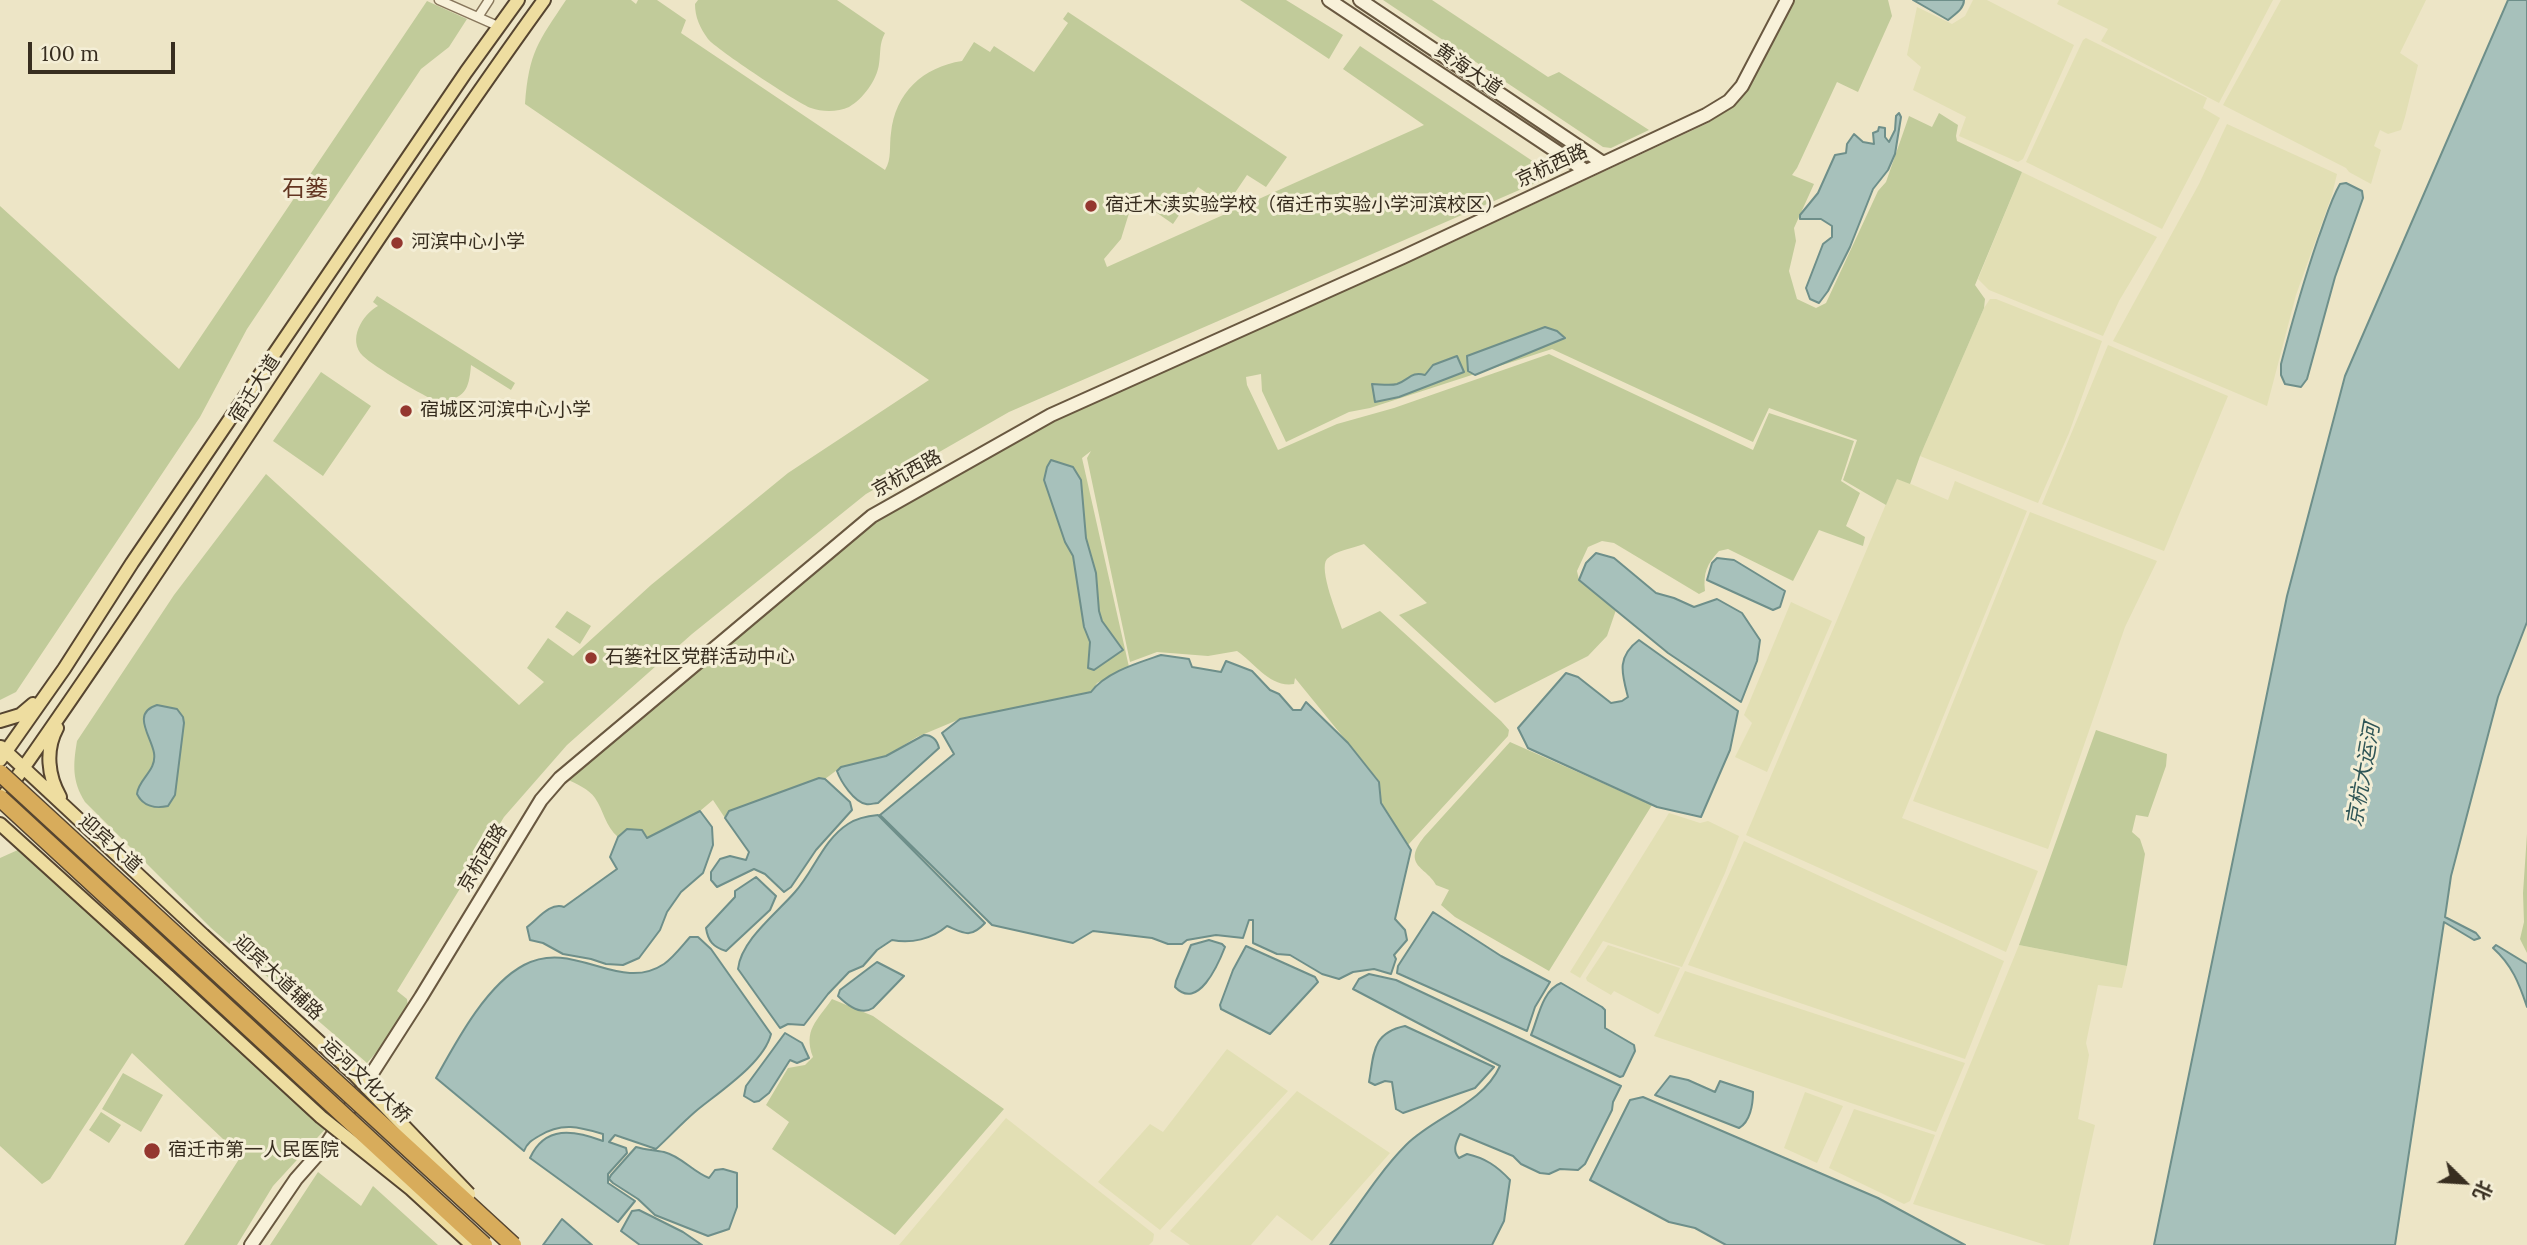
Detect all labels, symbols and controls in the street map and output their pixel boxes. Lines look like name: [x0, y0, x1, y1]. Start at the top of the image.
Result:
scale bar: [32, 28, 178, 72]
street label: 黄海大道: [1430, 39, 1506, 101]
text: 100 m: [41, 40, 99, 67]
street label: 京杭西路: [1513, 140, 1591, 192]
district label: 石篓: [282, 175, 328, 203]
place label: 宿迁木渎实验学校（宿迁市实验小学河滨校区）: [1105, 195, 1504, 217]
marker: 宿迁木渎实验学校（宿迁市实验小学河滨校区）: [1083, 198, 1099, 214]
place label: 河滨中心小学: [411, 232, 525, 254]
marker: 河滨中心小学: [389, 235, 405, 251]
street label: 宿迁大道: [225, 351, 285, 427]
place label: 宿城区河滨中心小学: [420, 400, 591, 422]
marker: 宿城区河滨中心小学: [398, 403, 414, 419]
street label: 京杭西路: [868, 446, 946, 502]
place label: 石篓社区党群活动中心: [605, 647, 795, 669]
marker: 石篓社区党群活动中心: [583, 650, 599, 666]
water label: 京杭大运河: [2342, 721, 2386, 829]
street label: 迎宾大道: [74, 810, 146, 878]
street label: 京杭西路: [454, 820, 512, 896]
street label: 迎宾大道辅路: [229, 931, 327, 1025]
street label: 运河文化大桥: [317, 1034, 415, 1128]
place label: 宿迁市第一人民医院: [168, 1140, 339, 1162]
marker: 宿迁市第一人民医院: [142, 1141, 162, 1161]
north arrow: [2429, 1147, 2499, 1217]
text: 北: [2468, 1177, 2498, 1204]

